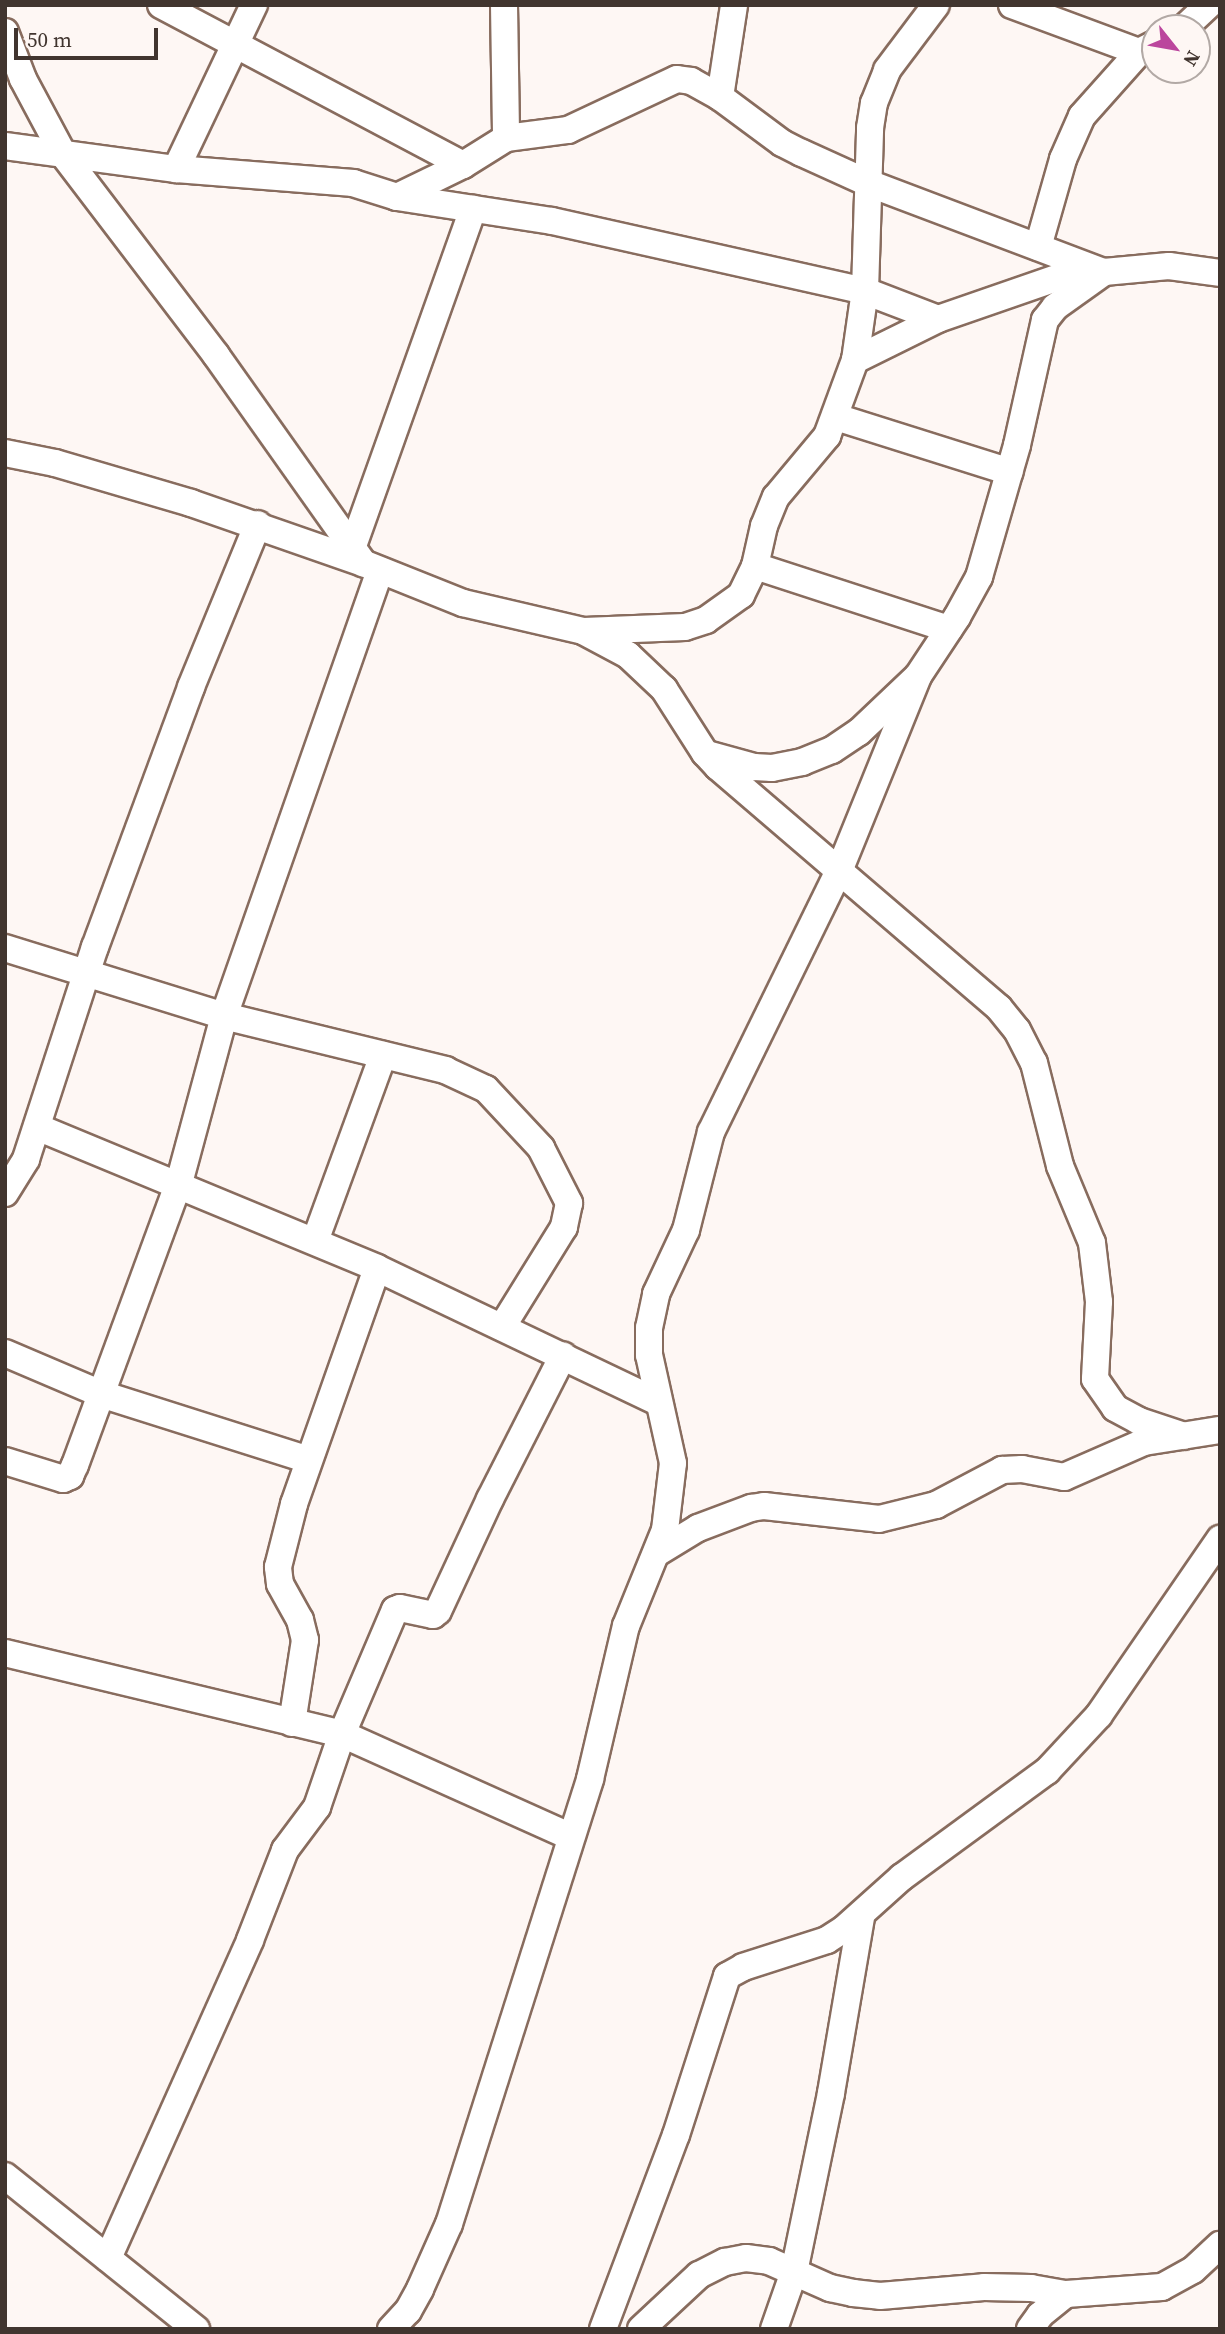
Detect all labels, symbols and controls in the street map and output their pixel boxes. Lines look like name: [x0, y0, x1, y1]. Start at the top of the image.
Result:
scale bar: [18, 14, 161, 58]
north arrow: [1141, 14, 1211, 84]
text: 50 m: [27, 25, 72, 54]
text: N: [1178, 46, 1207, 71]

